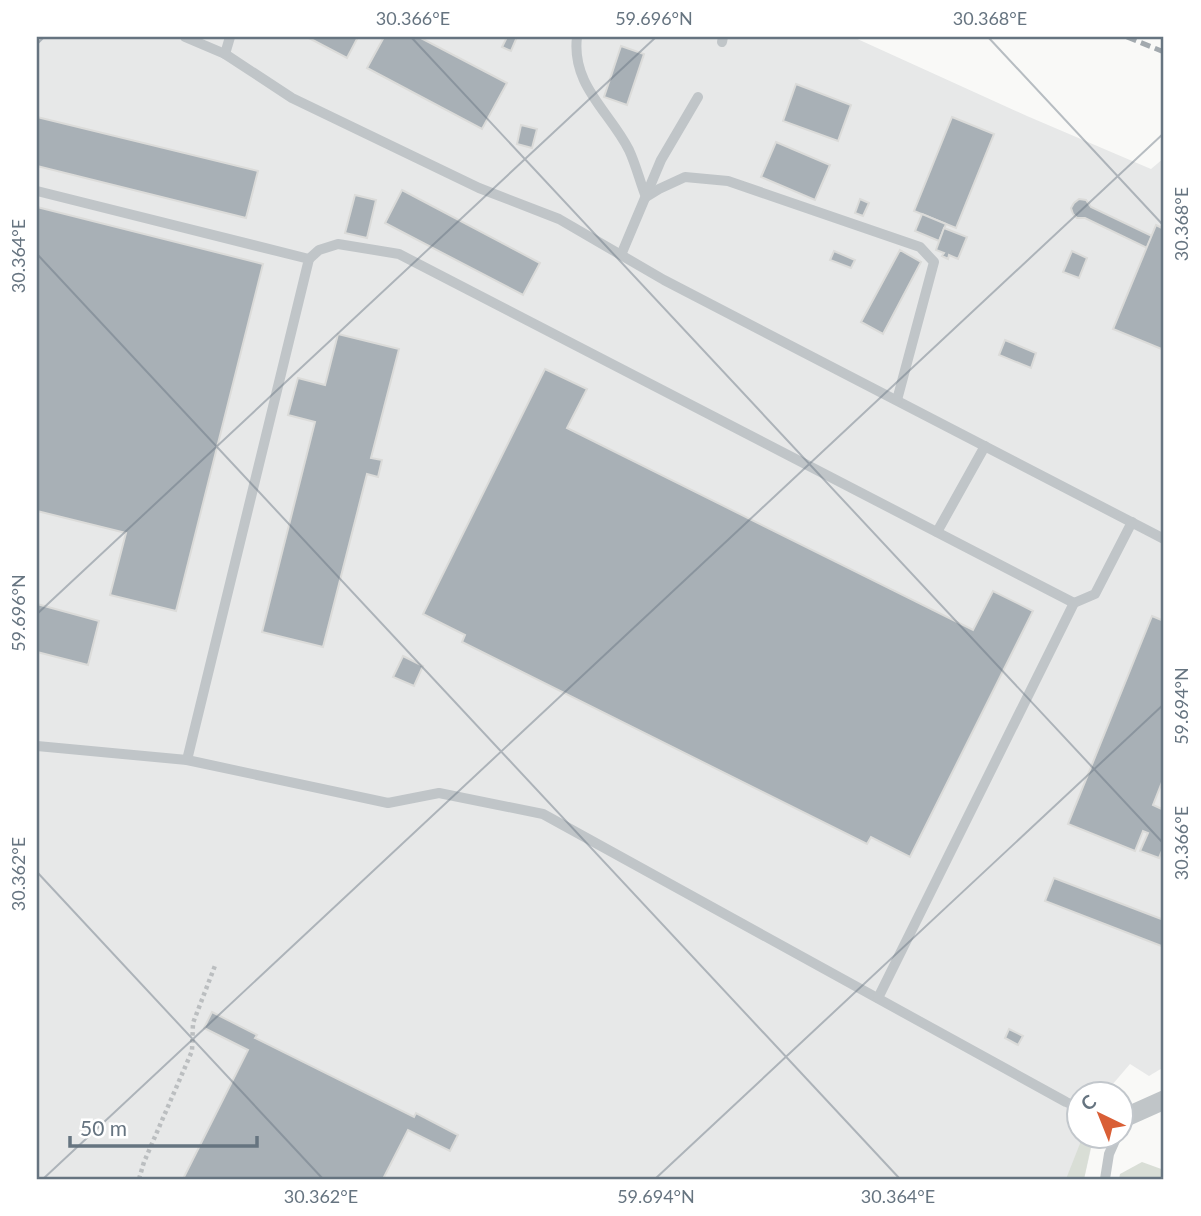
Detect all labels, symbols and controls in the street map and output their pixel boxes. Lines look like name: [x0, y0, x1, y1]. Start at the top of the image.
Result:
text: 30.366°E: [376, 7, 450, 29]
text: 59.696°N: [615, 7, 693, 29]
text: 30.368°E: [953, 7, 1027, 29]
text: 30.368°E: [1170, 187, 1192, 261]
text: 30.364°E: [7, 219, 29, 293]
text: 59.696°N: [7, 574, 29, 652]
text: 59.694°N: [1170, 667, 1192, 745]
text: 30.366°E: [1170, 806, 1192, 880]
text: 30.362°E: [7, 837, 29, 911]
north arrow: [1064, 1080, 1134, 1150]
text: С: [1076, 1089, 1101, 1115]
scale bar: [70, 1104, 257, 1148]
text: 50 m: [80, 1115, 127, 1140]
text: 30.362°E: [284, 1185, 358, 1207]
text: 59.694°N: [617, 1185, 695, 1207]
text: 30.364°E: [861, 1185, 935, 1207]

